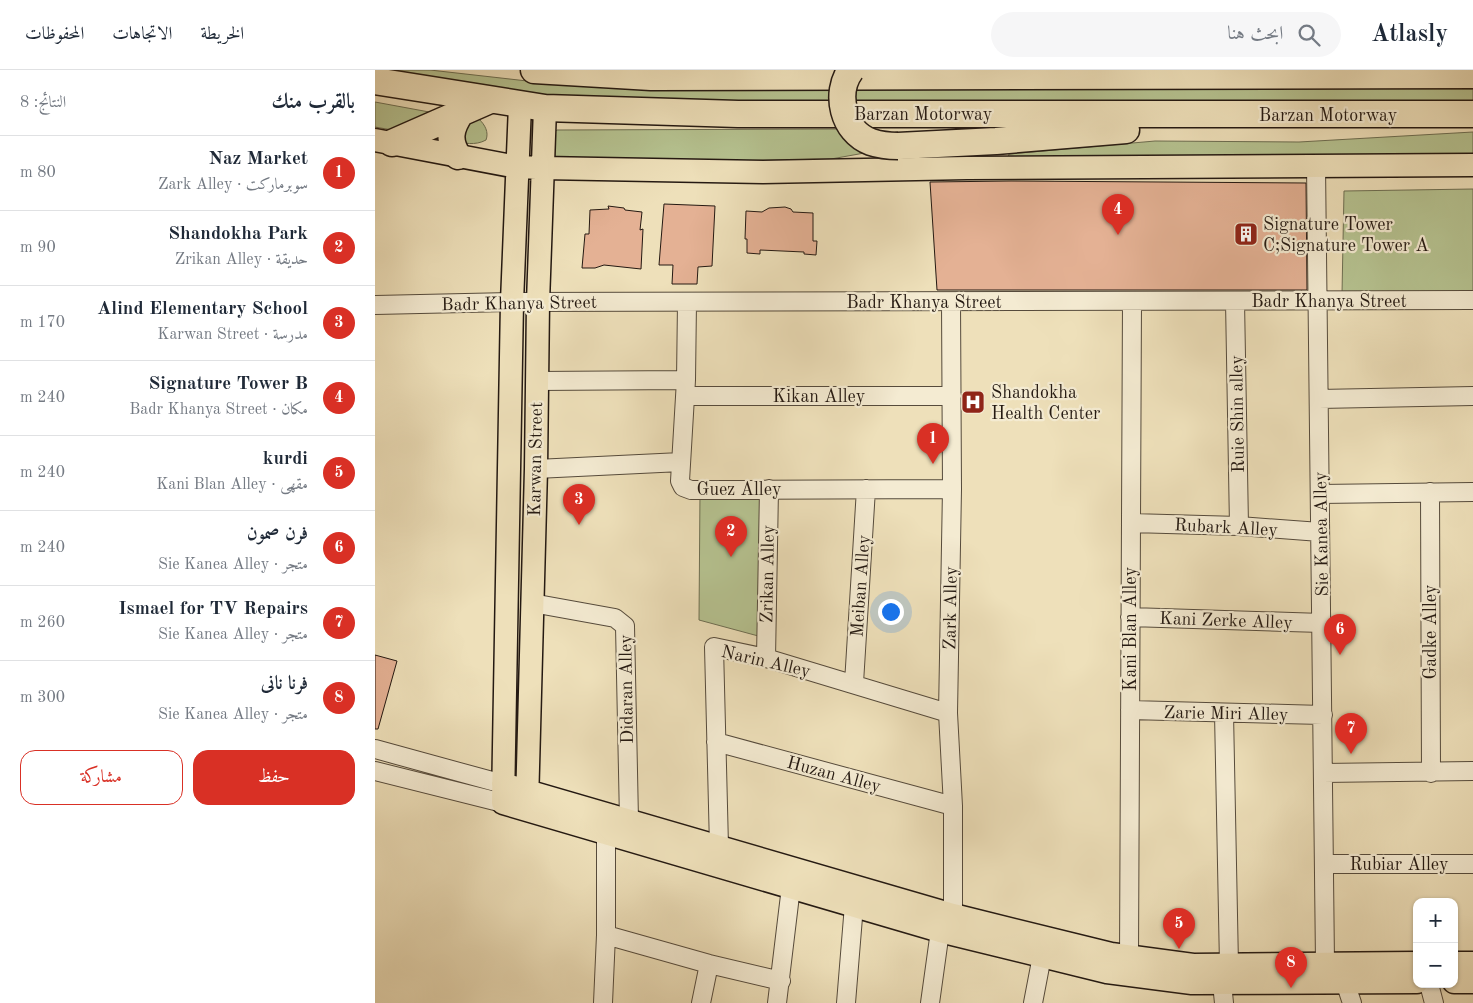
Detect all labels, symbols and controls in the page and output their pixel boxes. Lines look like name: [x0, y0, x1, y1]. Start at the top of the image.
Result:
search box: [991, 12, 1341, 57]
icon: search: [1295, 21, 1323, 49]
text: Atlasly: [1371, 23, 1448, 47]
text: المحفوظات: [25, 25, 84, 43]
text: الاتجاهات: [112, 25, 172, 43]
text: الخريطة: [200, 25, 244, 43]
text: ابحث هنا: [1227, 25, 1283, 44]
text: بالقرب منك: [272, 92, 355, 113]
text: النتائج: 8: [20, 95, 66, 111]
street label: Barzan Motorway: [854, 106, 993, 124]
street label: Barzan Motorway: [1259, 107, 1398, 125]
text: Naz Market: [208, 150, 308, 169]
text: 80 m: [20, 165, 56, 181]
text: 1: [334, 165, 344, 181]
text: سوبرماركت · Zark Alley: [158, 177, 308, 193]
pin: 4: [1102, 194, 1134, 235]
place label: Signature Tower C;Signature Tower A: [1263, 216, 1429, 255]
building icon: Signature Tower C;Signature Tower A: [1233, 221, 1259, 247]
text: Shandokha Park: [168, 225, 308, 244]
text: 90 m: [20, 240, 56, 256]
text: 2: [334, 240, 344, 256]
text: حديقة · Zrikan Alley: [175, 252, 308, 268]
street label: Badr Khanya Street: [1251, 293, 1407, 311]
street label: Badr Khanya Street: [441, 294, 597, 314]
street label: Badr Khanya Street: [846, 294, 1002, 312]
text: Alind Elementary School: [97, 300, 308, 319]
text: 170 m: [20, 315, 65, 331]
text: 3: [334, 315, 344, 331]
text: مدرسة · Karwan Street: [157, 327, 308, 343]
street label: Ruie Shin alley: [1228, 355, 1248, 473]
text: Signature Tower B: [149, 375, 308, 394]
place label: Shandokha Health Center: [991, 384, 1101, 423]
street label: Kikan Alley: [773, 388, 866, 406]
hospital icon: Shandokha Health Center: [960, 389, 986, 415]
text: 240 m: [20, 390, 65, 406]
text: 4: [334, 390, 344, 406]
text: مكان · Badr Khanya Street: [129, 402, 308, 418]
street label: Karwan Street: [526, 402, 546, 516]
pin: 1: [917, 423, 949, 464]
text: kurdi: [263, 450, 308, 469]
text: 240 m: [20, 465, 65, 481]
text: 5: [334, 465, 344, 481]
street label: Sie Kanea Alley: [1312, 471, 1332, 597]
text: مقهى · Kani Blan Alley: [156, 477, 308, 493]
street label: Guez Alley: [696, 481, 782, 499]
pin: 3: [563, 484, 595, 525]
pin: 2: [715, 516, 747, 557]
street label: Rubark Alley: [1174, 516, 1279, 540]
street label: Zrikan Alley: [758, 524, 778, 623]
text: فرن صمون: [247, 525, 308, 544]
street label: Meiban Alley: [848, 534, 874, 638]
text: 240 m: [20, 540, 65, 556]
text: 6: [334, 540, 344, 556]
text: متجر · Sie Kanea Alley: [158, 557, 308, 573]
street label: Zark Alley: [941, 566, 961, 650]
street label: Kani Blan Alley: [1122, 566, 1140, 691]
street label: Gadke Alley: [1422, 584, 1440, 680]
your location: [878, 599, 904, 625]
text: Ismael for TV Repairs: [118, 600, 308, 619]
street label: Kani Zerke Alley: [1159, 610, 1293, 632]
pin: 6: [1324, 614, 1356, 655]
text: 260 m: [20, 615, 65, 631]
text: 7: [334, 615, 344, 631]
text: متجر · Sie Kanea Alley: [158, 627, 308, 643]
street label: Didaran Alley: [617, 634, 637, 744]
street label: Narin Alley: [719, 643, 813, 681]
text: فرنا نانى: [261, 675, 308, 694]
text: 300 m: [20, 690, 65, 706]
text: 8: [334, 690, 344, 706]
street label: Zarie Miri Alley: [1163, 704, 1289, 724]
text: متجر · Sie Kanea Alley: [158, 707, 308, 723]
pin: 7: [1335, 713, 1367, 754]
button: مشاركة: [20, 750, 183, 805]
button: حفظ: [193, 750, 355, 805]
street label: Huzan Alley: [785, 754, 883, 796]
street label: Rubiar Alley: [1349, 856, 1449, 874]
map controls: [1413, 898, 1458, 988]
button: +: [1413, 898, 1458, 943]
pin: 5: [1163, 908, 1195, 949]
button: −: [1413, 943, 1458, 988]
pin: 8: [1275, 947, 1307, 988]

